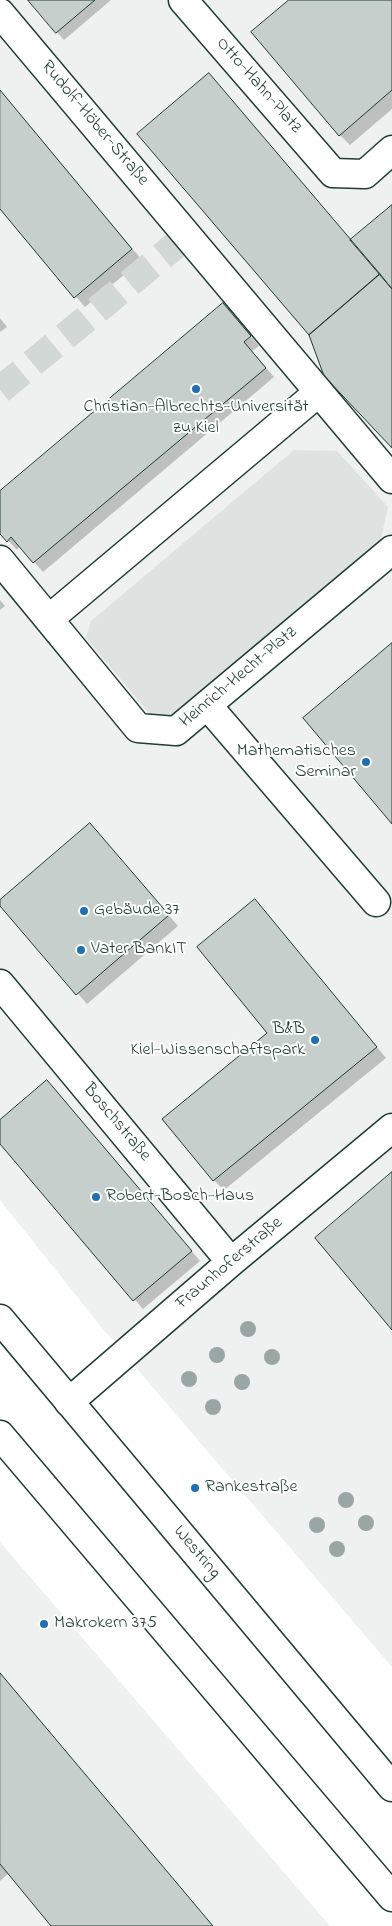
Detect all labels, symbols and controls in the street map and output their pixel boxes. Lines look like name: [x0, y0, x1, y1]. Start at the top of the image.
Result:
street label: Otto-Hahn-Platz: [210, 34, 306, 138]
street label: Rudolf-Höber-Straße: [35, 57, 153, 191]
marker: Christian-Albrechts-Universität zu Kiel: [190, 383, 202, 395]
place label: Christian-Albrechts-Universität zu Kiel: [83, 397, 309, 439]
street label: Heinrich-Hecht-Platz: [176, 623, 302, 733]
place label: Mathematisches Seminar: [237, 741, 356, 784]
marker: Mathematisches Seminar: [360, 756, 372, 768]
place label: Gebäude 37: [94, 900, 180, 922]
marker: Gebäude 37: [78, 905, 90, 917]
place label: Vater BankIT: [91, 939, 187, 961]
marker: Vater BankIT: [75, 944, 87, 956]
place label: B&B Kiel-Wissenschaftspark: [131, 1019, 305, 1062]
marker: B&B Kiel-Wissenschaftspark: [309, 1034, 321, 1046]
street label: Boschstraße: [77, 1080, 155, 1166]
place label: Robert-Bosch-Haus: [106, 1186, 254, 1208]
marker: Robert-Bosch-Haus: [90, 1191, 102, 1203]
street label: Fraunhoferstraße: [172, 1213, 288, 1315]
place label: Rankestraße: [205, 1477, 297, 1499]
marker: Rankestraße: [189, 1482, 201, 1494]
street label: Westring: [167, 1522, 225, 1584]
place label: Makrokern 375: [54, 1613, 157, 1635]
marker: Makrokern 375: [38, 1618, 50, 1630]

